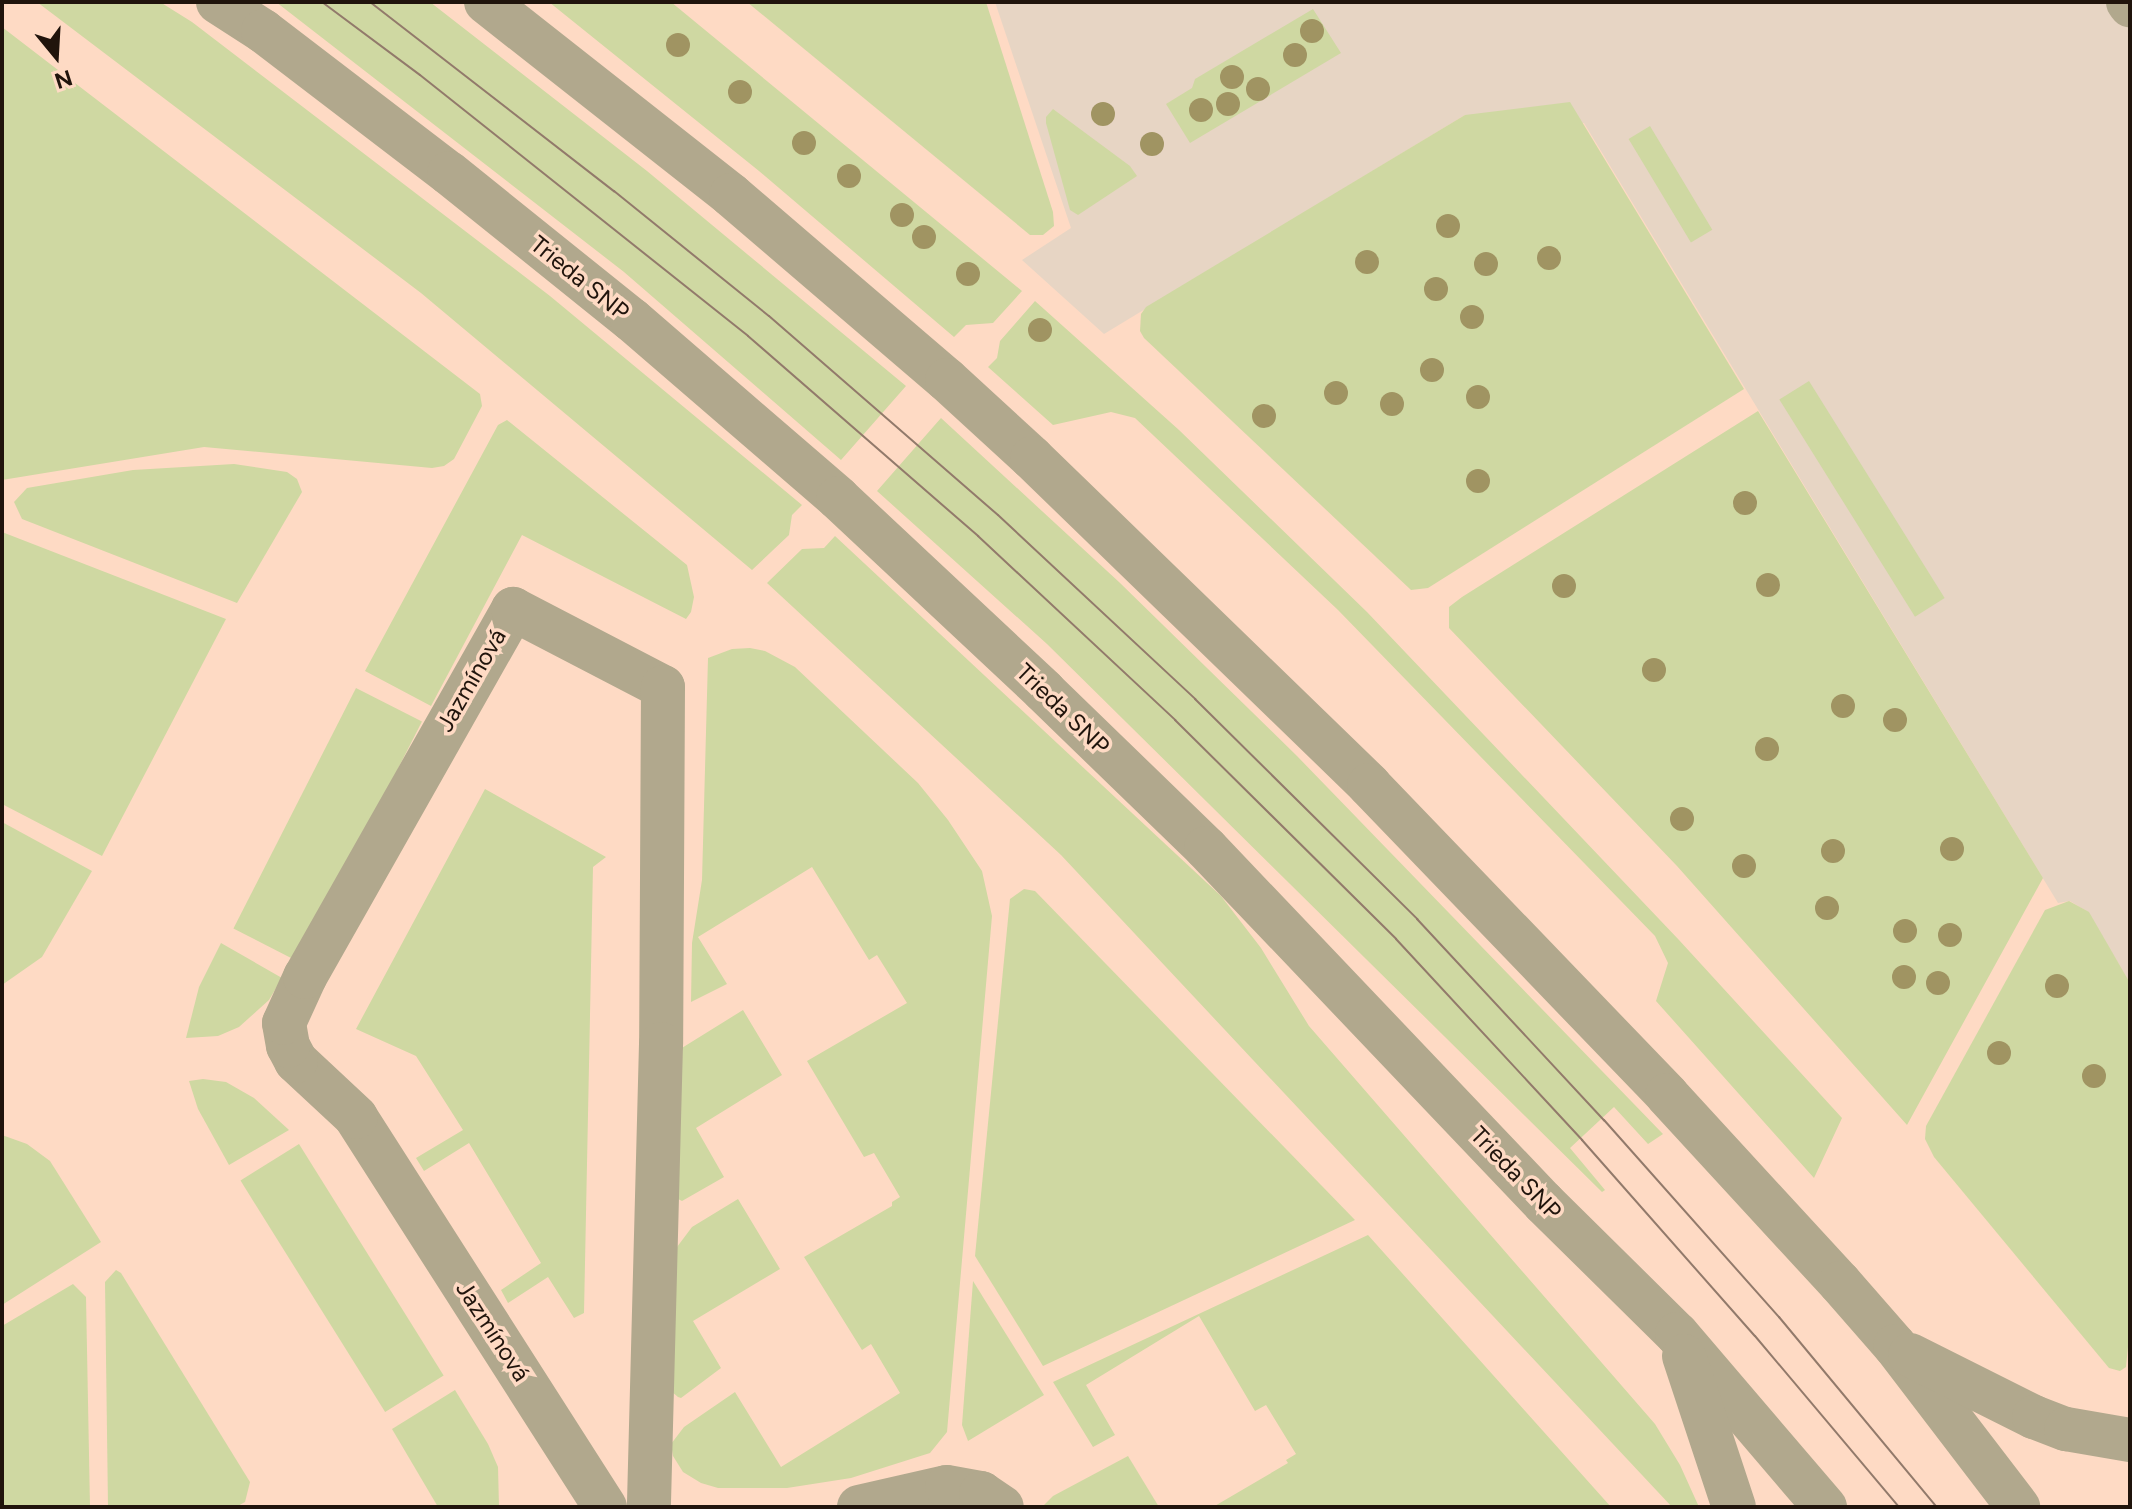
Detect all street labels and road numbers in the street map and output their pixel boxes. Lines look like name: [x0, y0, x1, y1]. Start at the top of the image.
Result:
street label: Trieda SNP: [525, 230, 635, 326]
street label: Jazmínová: [430, 624, 512, 736]
street label: Trieda SNP: [1010, 658, 1116, 760]
street label: Trieda SNP: [1465, 1120, 1567, 1226]
street label: Jazmínová: [450, 1275, 536, 1387]

